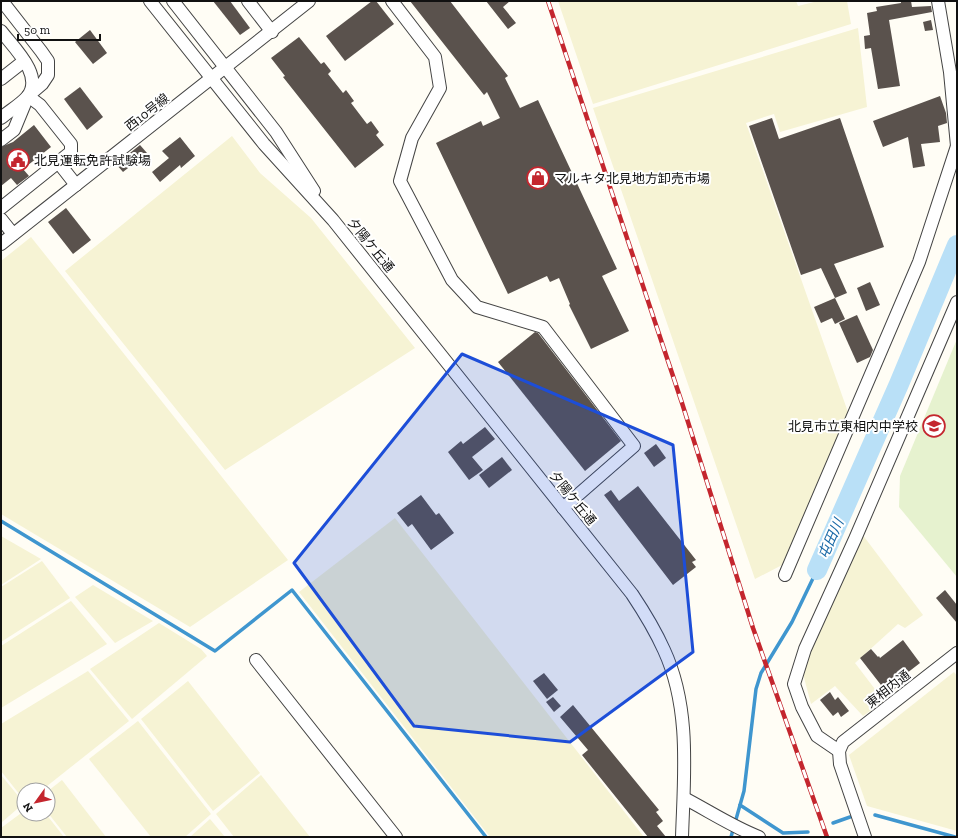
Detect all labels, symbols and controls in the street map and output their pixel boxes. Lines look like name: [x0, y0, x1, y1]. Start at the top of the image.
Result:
scale bar: [18, 16, 100, 42]
text: 50 m: [24, 23, 51, 37]
street label: 西10号線: [122, 90, 172, 134]
public building icon: 北見運転免許試験場: [5, 147, 31, 173]
place label: 北見運転免許試験場: [34, 153, 151, 168]
shop icon: マルキタ北見地方卸売市場: [525, 165, 551, 191]
place label: マルキタ北見地方卸売市場: [554, 171, 710, 186]
street label: 夕陽ケ丘通: [345, 215, 397, 275]
school or university icon: 北見市立東相内中学校: [921, 413, 947, 439]
place label: 北見市立東相内中学校: [788, 419, 918, 434]
street label: 夕陽ケ丘通: [547, 468, 599, 528]
water label: 屯田川: [815, 515, 848, 562]
street label: 東相内通: [863, 667, 913, 711]
north arrow: [16, 782, 56, 822]
text: N: [20, 800, 36, 814]

